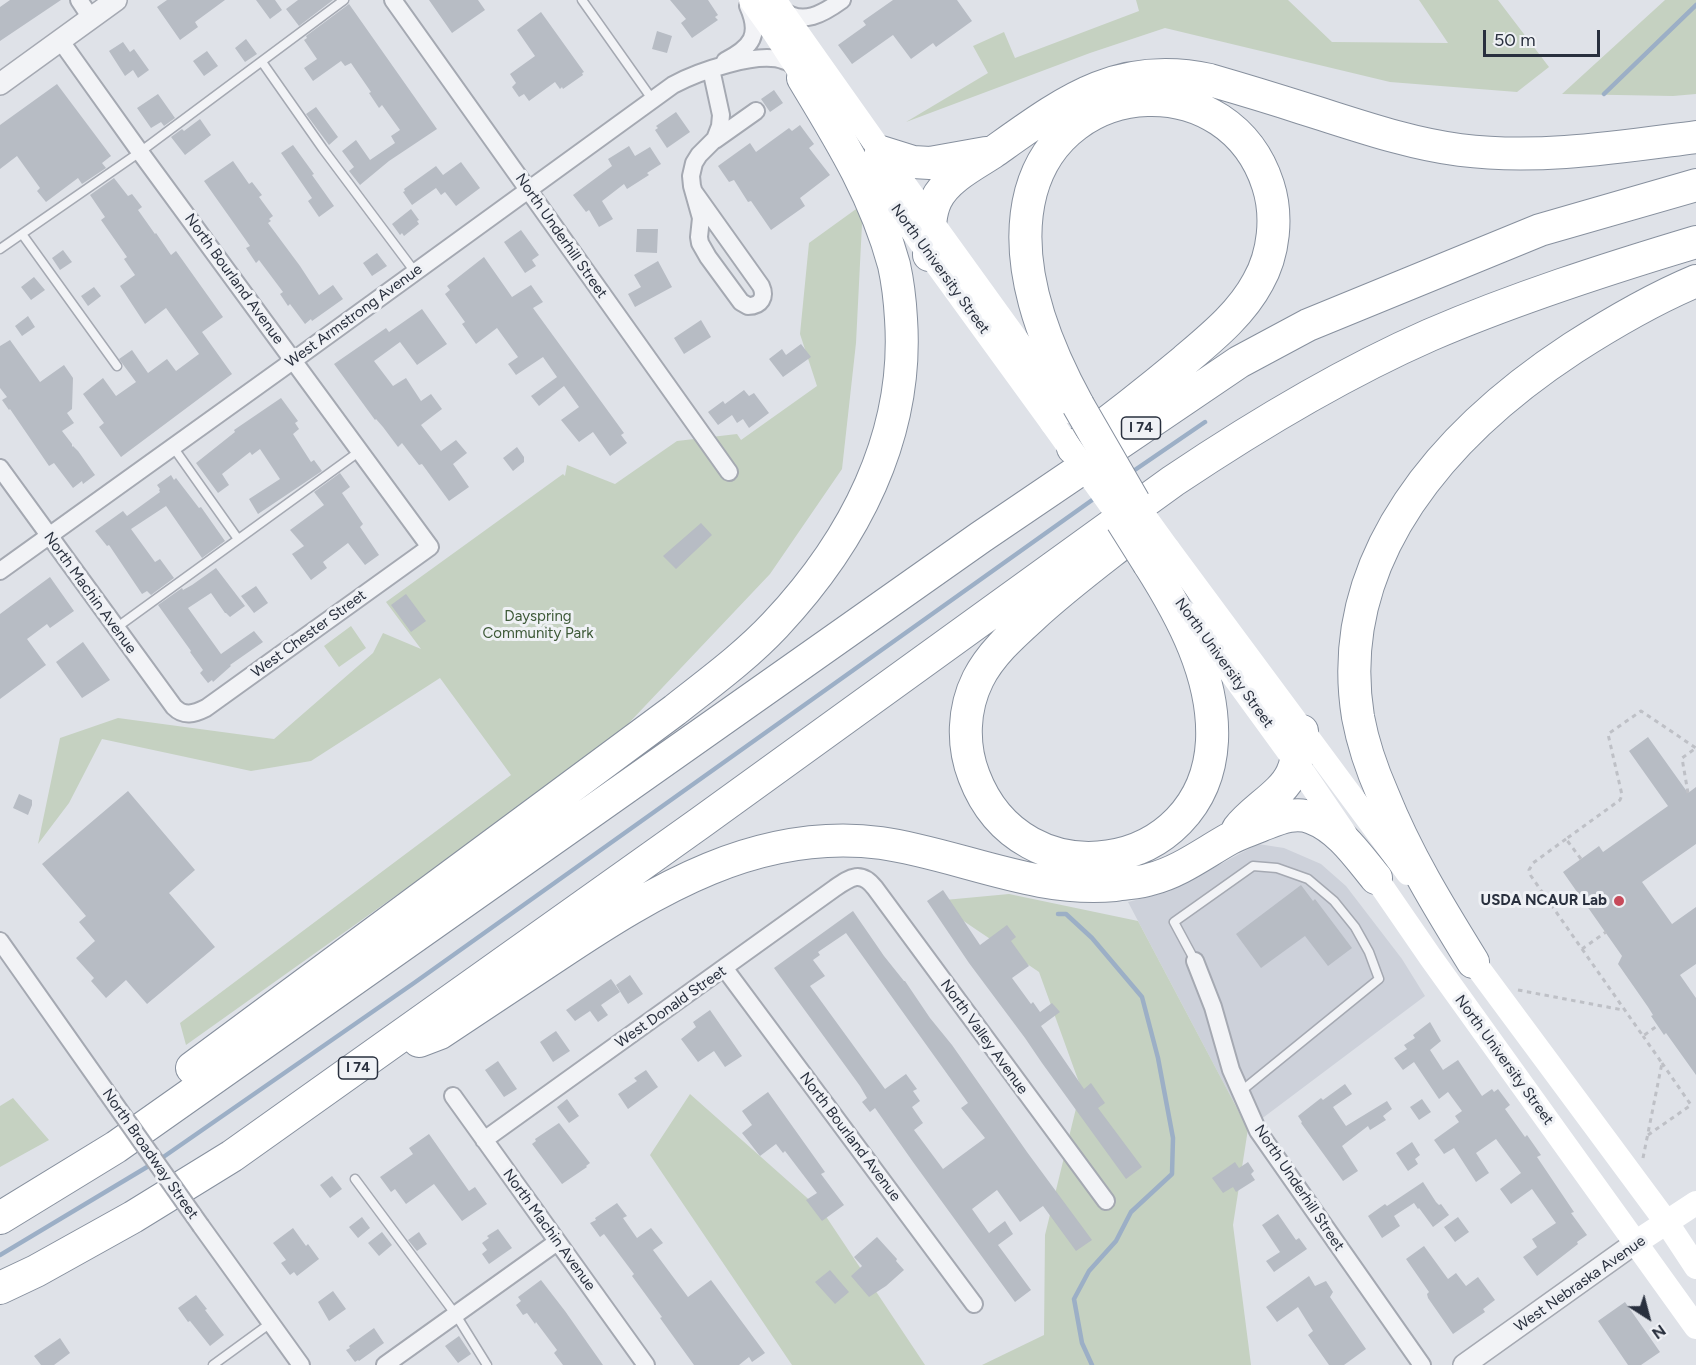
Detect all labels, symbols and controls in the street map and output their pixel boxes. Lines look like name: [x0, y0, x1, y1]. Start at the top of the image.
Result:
scale bar: [1486, 18, 1603, 56]
text: 50 m: [1494, 29, 1536, 51]
street label: North Underhill Street: [511, 170, 611, 302]
street label: North University Street: [887, 201, 993, 337]
street label: North Bourland Avenue: [181, 210, 287, 348]
street label: West Armstrong Avenue: [282, 260, 426, 372]
road number: I 74: [1122, 417, 1160, 439]
street label: North Machin Avenue: [40, 529, 140, 657]
street label: West Chester Street: [248, 586, 370, 682]
street label: North University Street: [1171, 595, 1277, 731]
park label: Dayspring Community Park: [482, 608, 594, 643]
place label: USDA NCAUR Lab: [1481, 892, 1607, 910]
marker: USDA NCAUR Lab: [1612, 894, 1626, 908]
street label: West Donald Street: [612, 962, 730, 1052]
street label: North Valley Avenue: [936, 976, 1032, 1098]
street label: North University Street: [1451, 992, 1557, 1128]
road number: I 74: [338, 1057, 378, 1079]
street label: North Bourland Avenue: [796, 1069, 904, 1205]
street label: North Broadway Street: [98, 1085, 202, 1223]
street label: North Underhill Street: [1250, 1121, 1348, 1255]
street label: North Machin Avenue: [499, 1166, 599, 1294]
street label: West Nebraska Avenue: [1511, 1232, 1649, 1336]
north arrow: [1618, 1287, 1678, 1347]
text: N: [1648, 1321, 1669, 1343]

